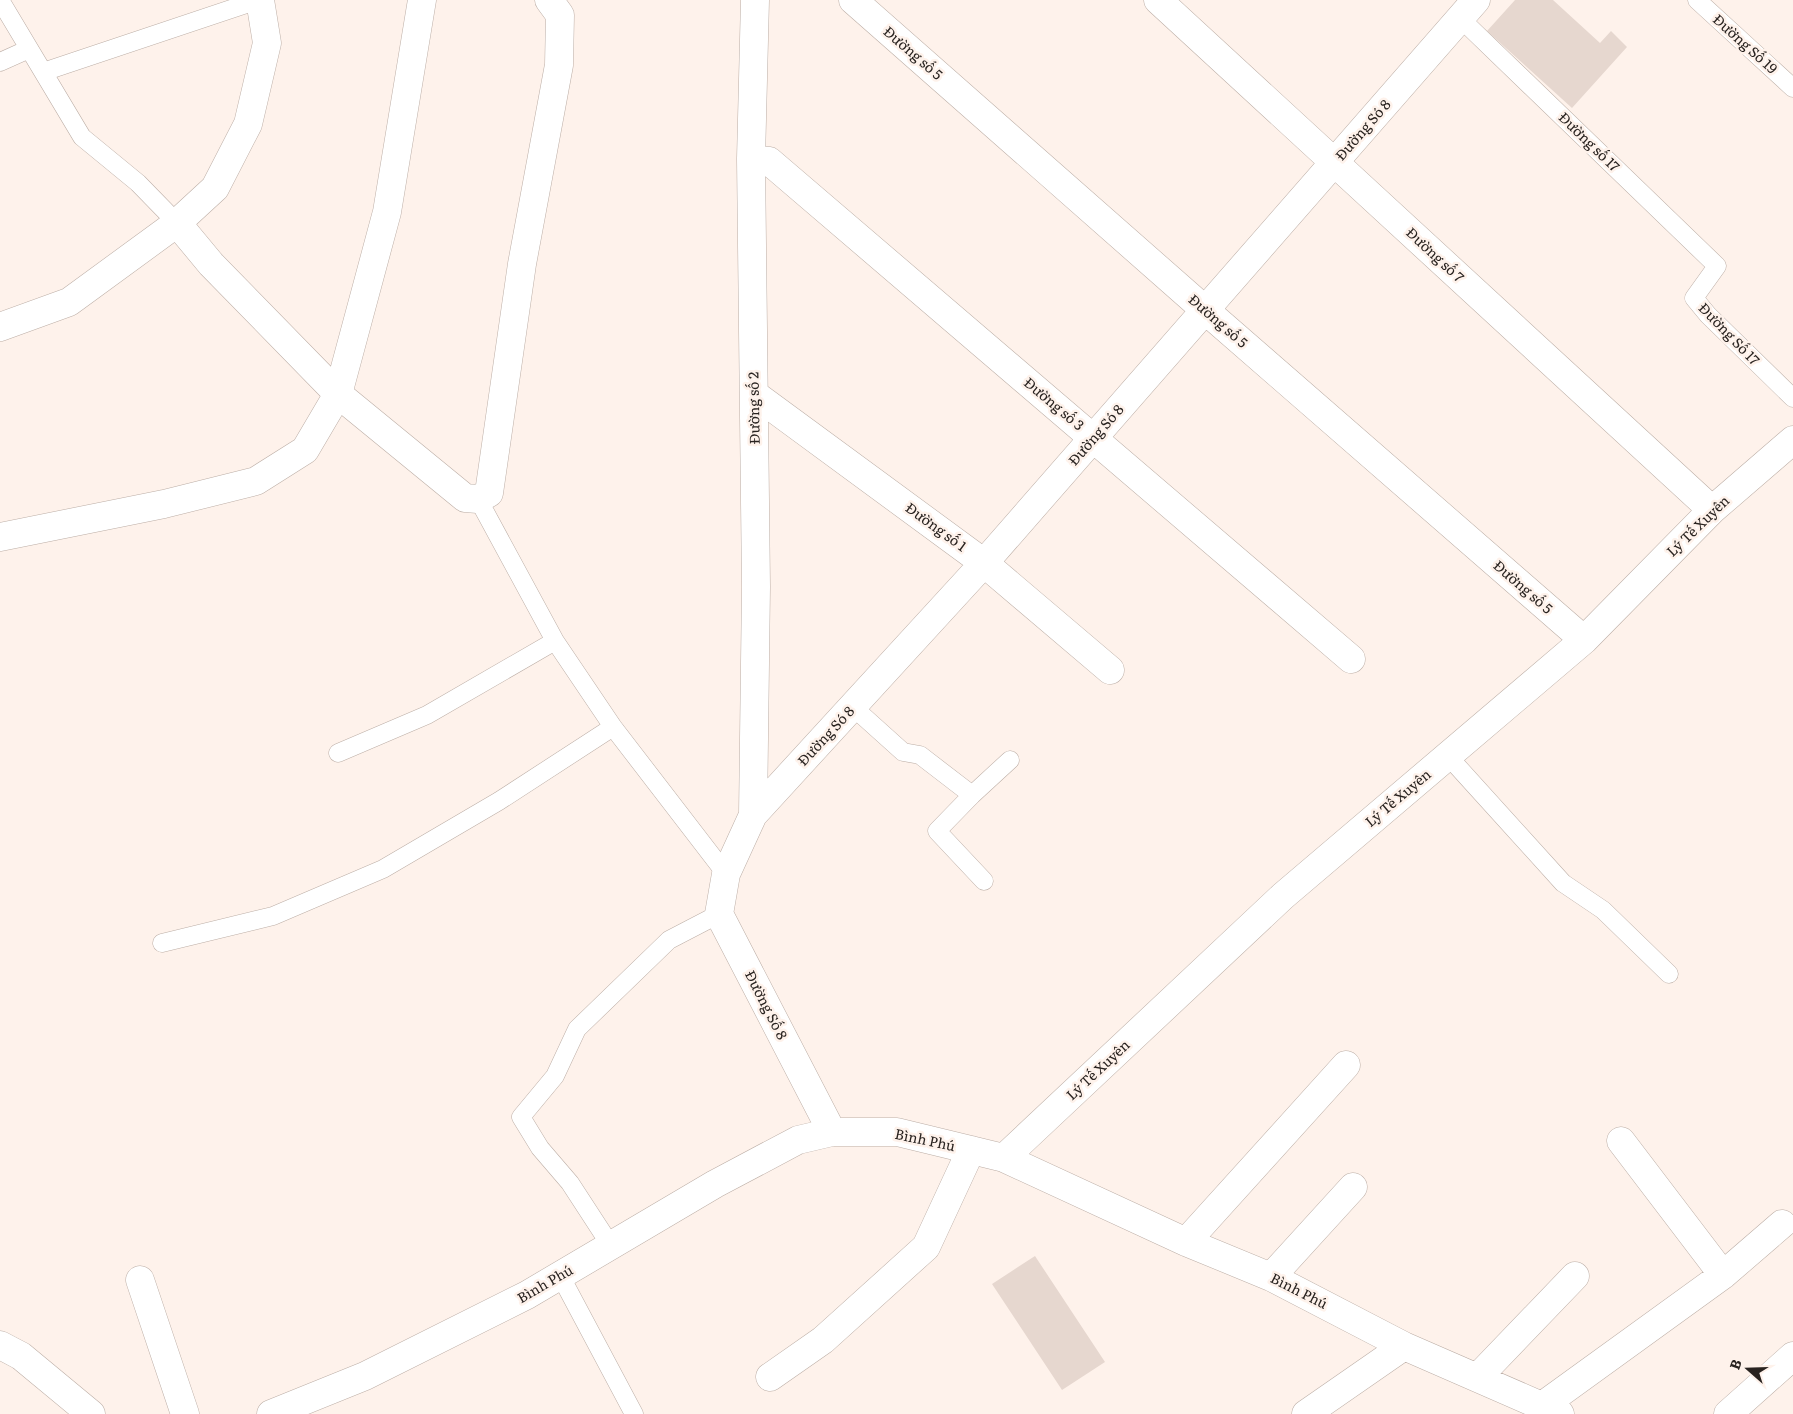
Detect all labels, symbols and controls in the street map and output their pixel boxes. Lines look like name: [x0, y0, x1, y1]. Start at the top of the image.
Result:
street label: Đường Số 19: [1709, 9, 1782, 78]
street label: Đường số 5: [880, 21, 948, 84]
street label: Đường Só 8: [1330, 94, 1395, 164]
street label: Đường số 17: [1555, 107, 1625, 176]
street label: Đường số 7: [1402, 222, 1469, 286]
street label: Đường số 5: [1185, 289, 1253, 352]
street label: Đường Số 17: [1695, 298, 1765, 369]
street label: Đường số 2: [742, 372, 764, 445]
street label: Đường số 3: [1020, 372, 1089, 434]
street label: Đường Só 8: [1063, 399, 1128, 469]
street label: Lý Tế Xuyên: [1661, 490, 1733, 560]
street label: Đường số 1: [902, 497, 972, 555]
street label: Đường số 5: [1490, 555, 1558, 618]
street label: Đường Só 8: [792, 701, 858, 770]
street label: Lý Tế Xuyên: [1360, 764, 1435, 831]
street label: Đường Số 8: [741, 966, 793, 1043]
street label: Lý Tế Xuyên: [1061, 1035, 1134, 1104]
street label: Bình Phú: [893, 1123, 957, 1155]
street label: Bình Phú: [513, 1259, 576, 1307]
street label: Bình Phú: [1268, 1267, 1331, 1313]
north arrow: [1723, 1344, 1773, 1394]
text: B: [1724, 1356, 1746, 1372]

